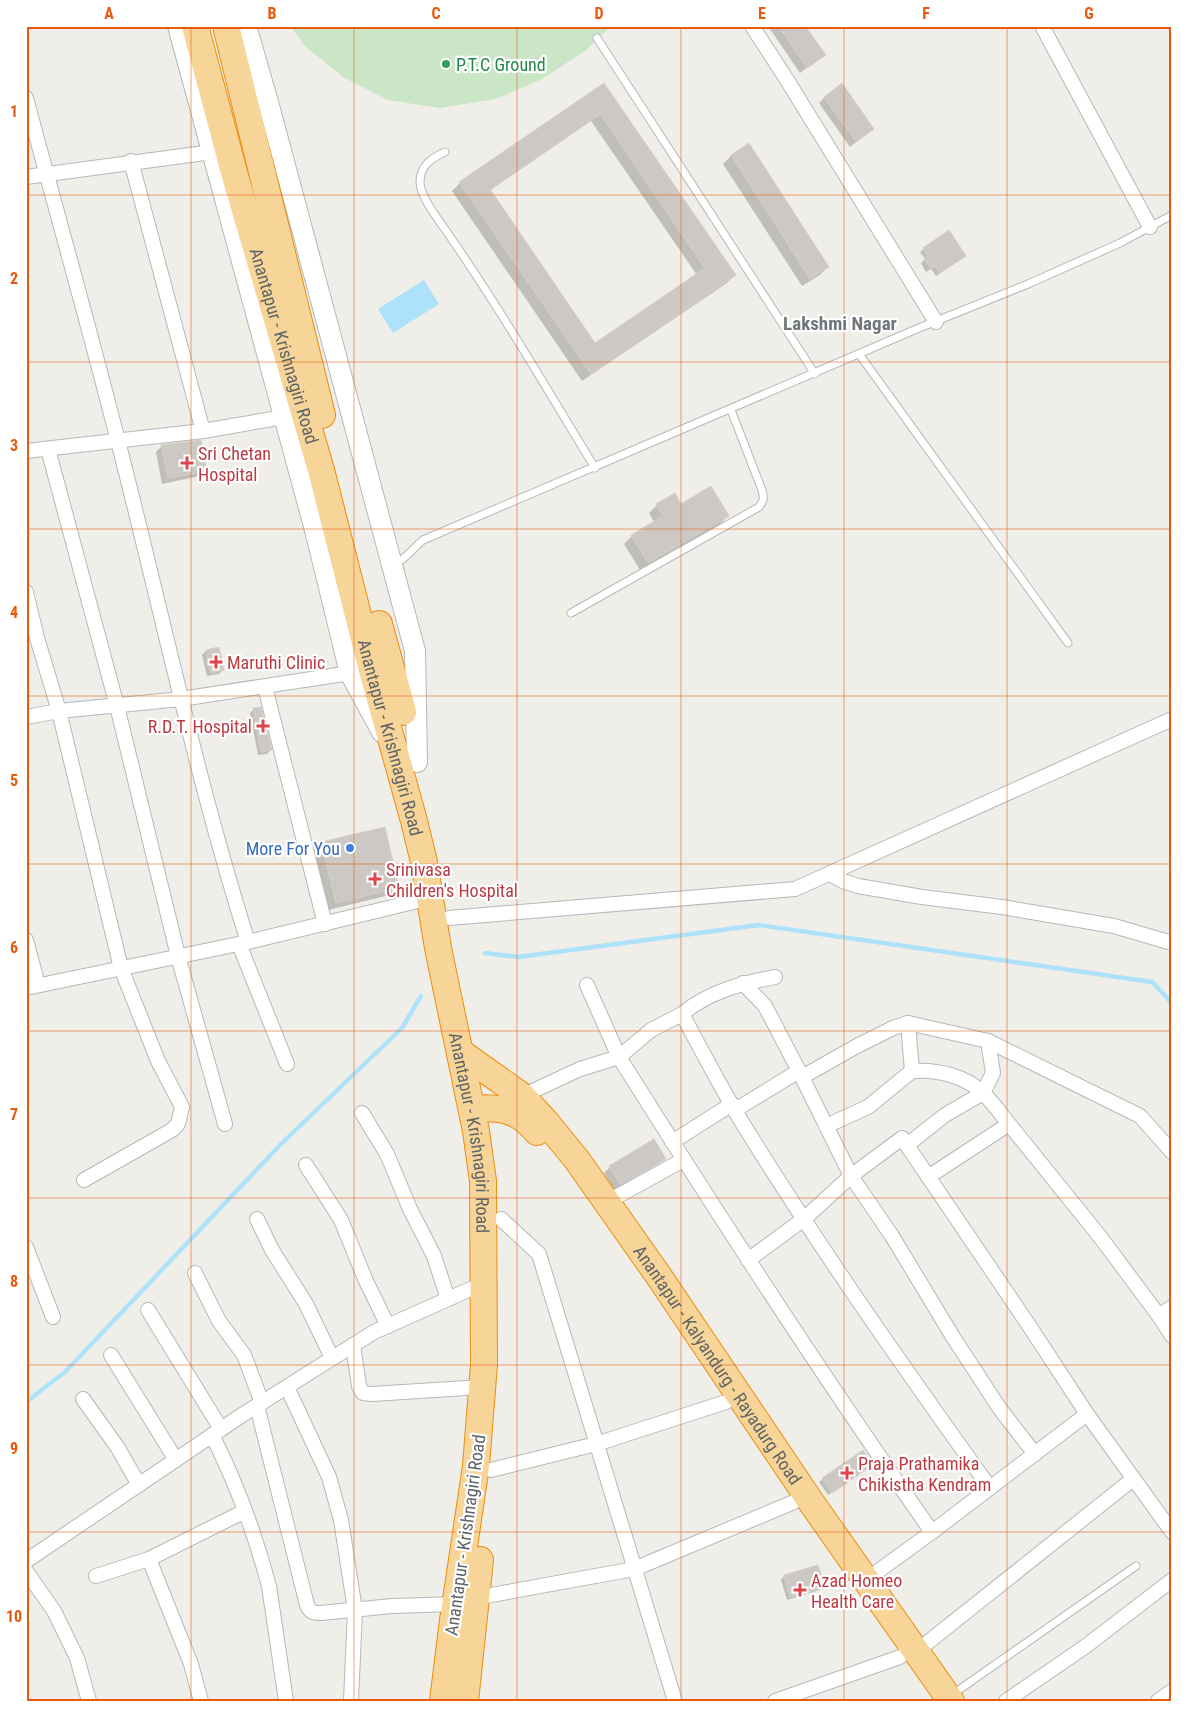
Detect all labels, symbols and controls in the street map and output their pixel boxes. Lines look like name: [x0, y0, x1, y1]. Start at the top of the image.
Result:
text: A: [104, 4, 114, 23]
text: B: [268, 4, 277, 23]
text: C: [431, 4, 441, 23]
text: D: [594, 4, 604, 23]
text: E: [758, 4, 766, 23]
text: F: [922, 4, 930, 23]
text: G: [1084, 4, 1094, 23]
place label: P.T.C Ground: [456, 54, 546, 75]
marker: P.T.C Ground: [440, 58, 452, 70]
text: 1: [10, 102, 18, 121]
street label: Anantapur - Krishnagiri Road: [246, 245, 323, 446]
text: 2: [10, 269, 18, 288]
district label: Lakshmi Nagar: [783, 312, 897, 335]
text: 3: [10, 436, 18, 455]
place label: Sri Chetan Hospital: [198, 443, 271, 485]
marker: Sri Chetan Hospital: [180, 456, 194, 470]
text: 4: [10, 603, 18, 622]
street label: Anantapur - Krishnagiri Road: [354, 637, 428, 838]
place label: Maruthi Clinic: [227, 652, 325, 673]
marker: Maruthi Clinic: [209, 655, 223, 669]
place label: R.D.T. Hospital: [148, 716, 252, 737]
marker: R.D.T. Hospital: [256, 719, 270, 733]
text: 5: [10, 771, 18, 790]
place label: More For You: [246, 838, 340, 859]
marker: More For You: [344, 842, 356, 854]
place label: Srinivasa Children's Hospital: [386, 859, 518, 901]
marker: Srinivasa Children's Hospital: [368, 872, 382, 886]
text: 6: [10, 938, 18, 957]
street label: Anantapur - Krishnagiri Road: [445, 1031, 494, 1233]
text: 7: [10, 1105, 18, 1124]
street label: Anantapur - Kalyandurg - Rayadurg Road: [630, 1241, 806, 1488]
text: 8: [10, 1272, 18, 1291]
street label: Anantapur - Krishnagiri Road: [440, 1433, 490, 1637]
text: 9: [10, 1439, 18, 1458]
place label: Praja Prathamika Chikistha Kendram: [858, 1453, 991, 1495]
marker: Praja Prathamika Chikistha Kendram: [840, 1466, 854, 1480]
place label: Azad Homeo Health Care: [811, 1570, 902, 1612]
marker: Azad Homeo Health Care: [793, 1583, 807, 1597]
text: 10: [6, 1607, 22, 1626]

